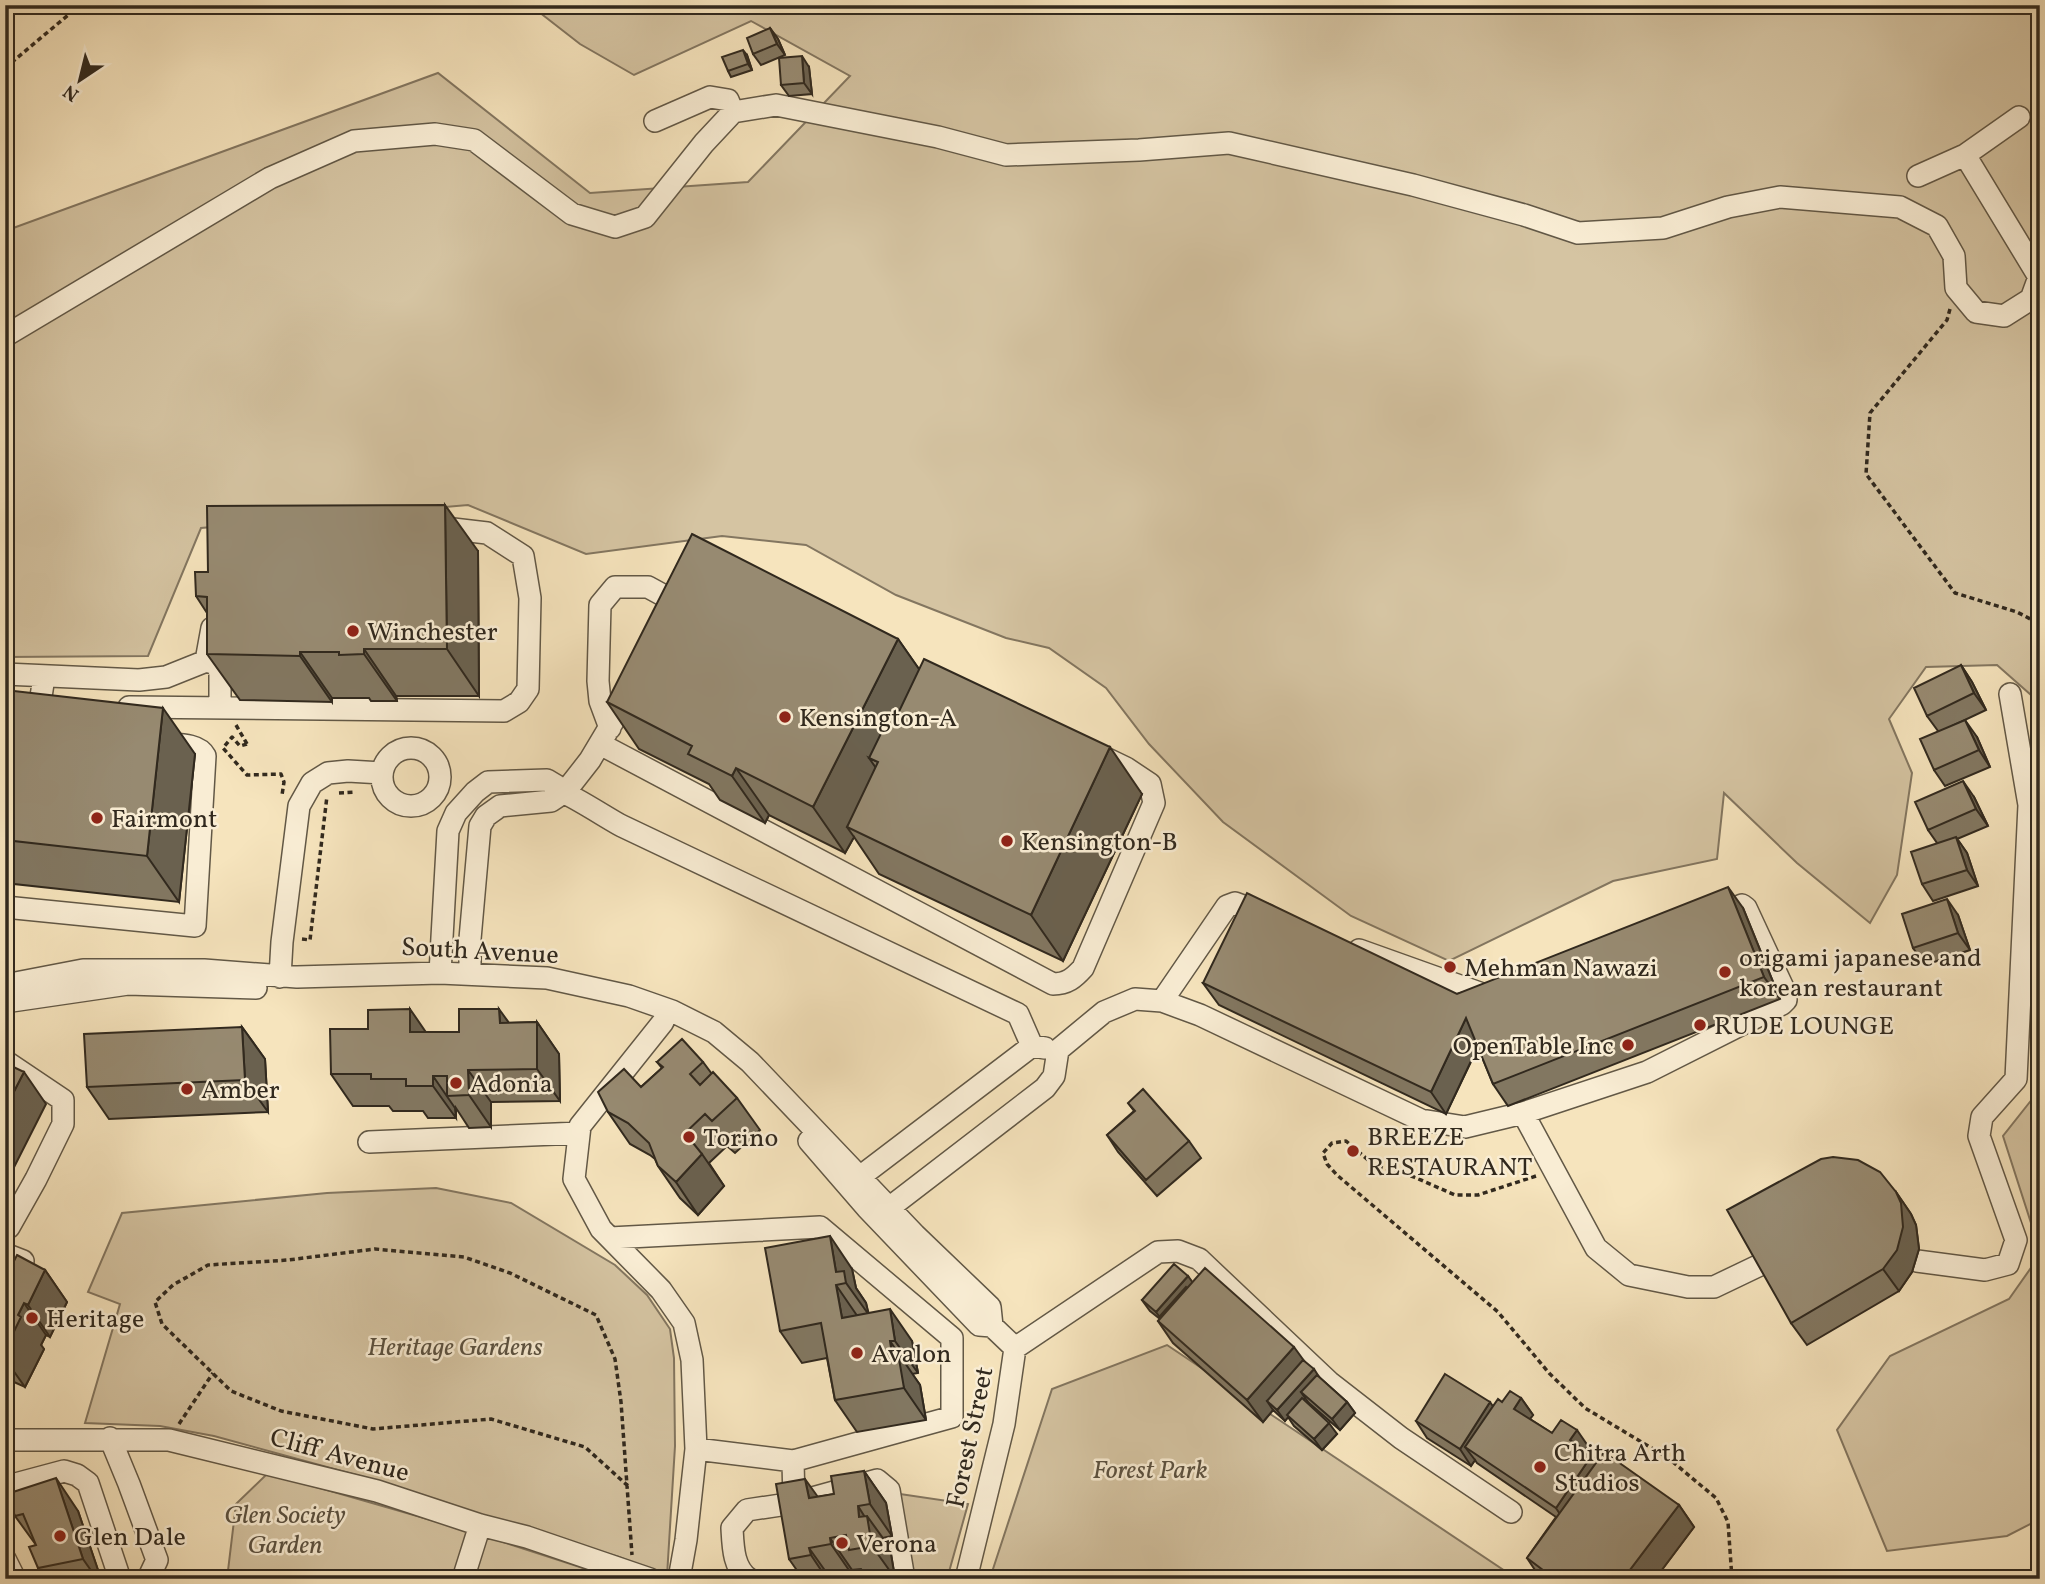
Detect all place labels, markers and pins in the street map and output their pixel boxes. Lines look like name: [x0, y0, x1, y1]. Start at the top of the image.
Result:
place label: Winchester: [367, 615, 498, 651]
marker: Winchester: [345, 623, 361, 639]
place label: Kensington-A: [799, 701, 957, 737]
marker: Kensington-A: [777, 709, 793, 725]
place label: Fairmont: [111, 802, 217, 838]
marker: Fairmont: [89, 810, 105, 826]
place label: Kensington-B: [1021, 825, 1178, 861]
marker: Kensington-B: [999, 833, 1015, 849]
place label: origami japanese and korean restaurant: [1739, 941, 1982, 1007]
place label: Mehman Nawazi: [1464, 951, 1658, 987]
marker: Mehman Nawazi: [1442, 959, 1458, 975]
marker: origami japanese and korean restaurant: [1717, 964, 1733, 980]
place label: RUDE LOUNGE: [1714, 1009, 1894, 1045]
marker: RUDE LOUNGE: [1692, 1017, 1708, 1033]
place label: OpenTable Inc: [1453, 1029, 1614, 1065]
marker: OpenTable Inc: [1620, 1037, 1636, 1053]
place label: Adonia: [470, 1067, 553, 1103]
place label: Amber: [201, 1073, 280, 1109]
marker: Adonia: [448, 1075, 464, 1091]
marker: Amber: [179, 1081, 195, 1097]
place label: BREEZE RESTAURANT: [1367, 1120, 1533, 1186]
place label: Torino: [703, 1121, 778, 1157]
marker: Torino: [681, 1129, 697, 1145]
marker: BREEZE RESTAURANT: [1345, 1143, 1361, 1159]
place label: Heritage: [46, 1302, 144, 1338]
marker: Heritage: [24, 1310, 40, 1326]
place label: Avalon: [871, 1337, 952, 1373]
marker: Avalon: [849, 1345, 865, 1361]
place label: Chitra Arth Studios: [1554, 1436, 1686, 1502]
marker: Chitra Arth Studios: [1532, 1459, 1548, 1475]
place label: Glen Dale: [74, 1520, 186, 1556]
place label: Verona: [856, 1527, 937, 1563]
marker: Glen Dale: [52, 1528, 68, 1544]
marker: Verona: [834, 1535, 850, 1551]

